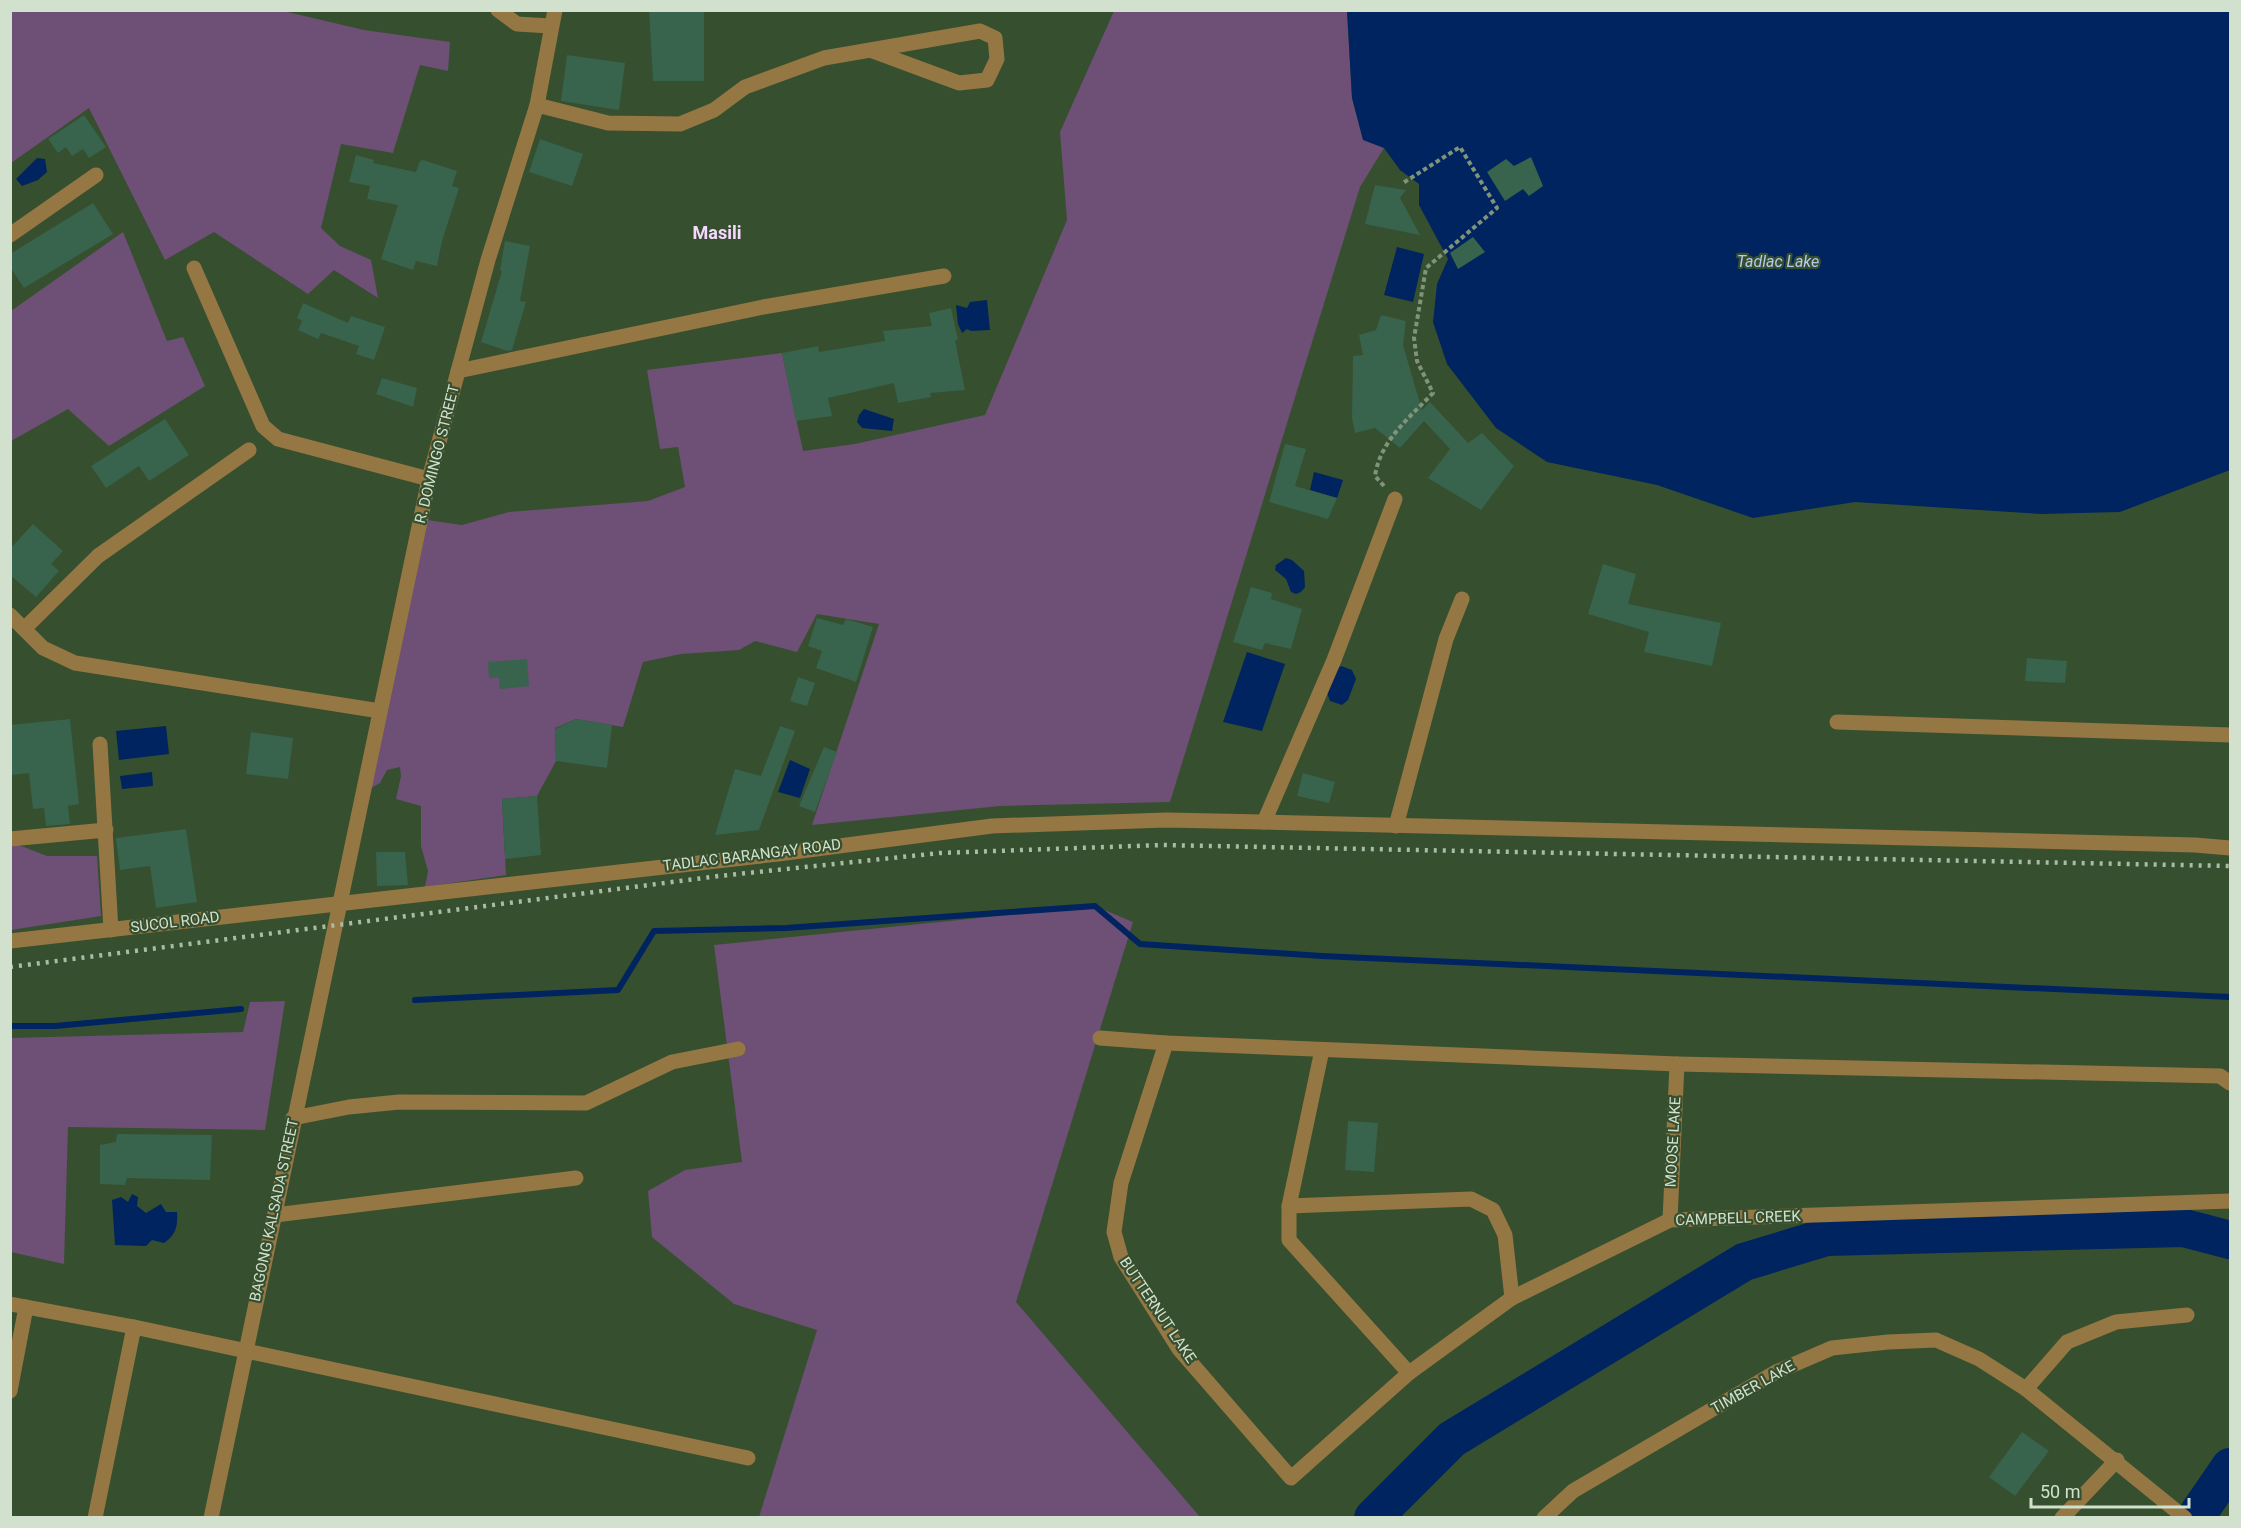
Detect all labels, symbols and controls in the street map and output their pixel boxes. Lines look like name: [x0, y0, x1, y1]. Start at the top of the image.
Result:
district label: Masili: [693, 222, 741, 243]
water label: Tadlac Lake: [1737, 252, 1819, 271]
street label: R. DOMINGO STREET: [411, 383, 463, 525]
street label: TADLAC BARANGAY ROAD: [662, 835, 842, 875]
street label: SUCOL ROAD: [129, 908, 221, 936]
street label: MOOSE LAKE: [1662, 1096, 1684, 1188]
street label: BAGONG KALSADA STREET: [246, 1117, 302, 1303]
street label: CAMPBELL CREEK: [1675, 1207, 1802, 1229]
street label: BUTTERNUT LAKE: [1116, 1254, 1200, 1367]
street label: TIMBER LAKE: [1708, 1356, 1798, 1417]
scale bar: [2031, 1471, 2188, 1509]
text: 50 m: [2040, 1481, 2080, 1502]

